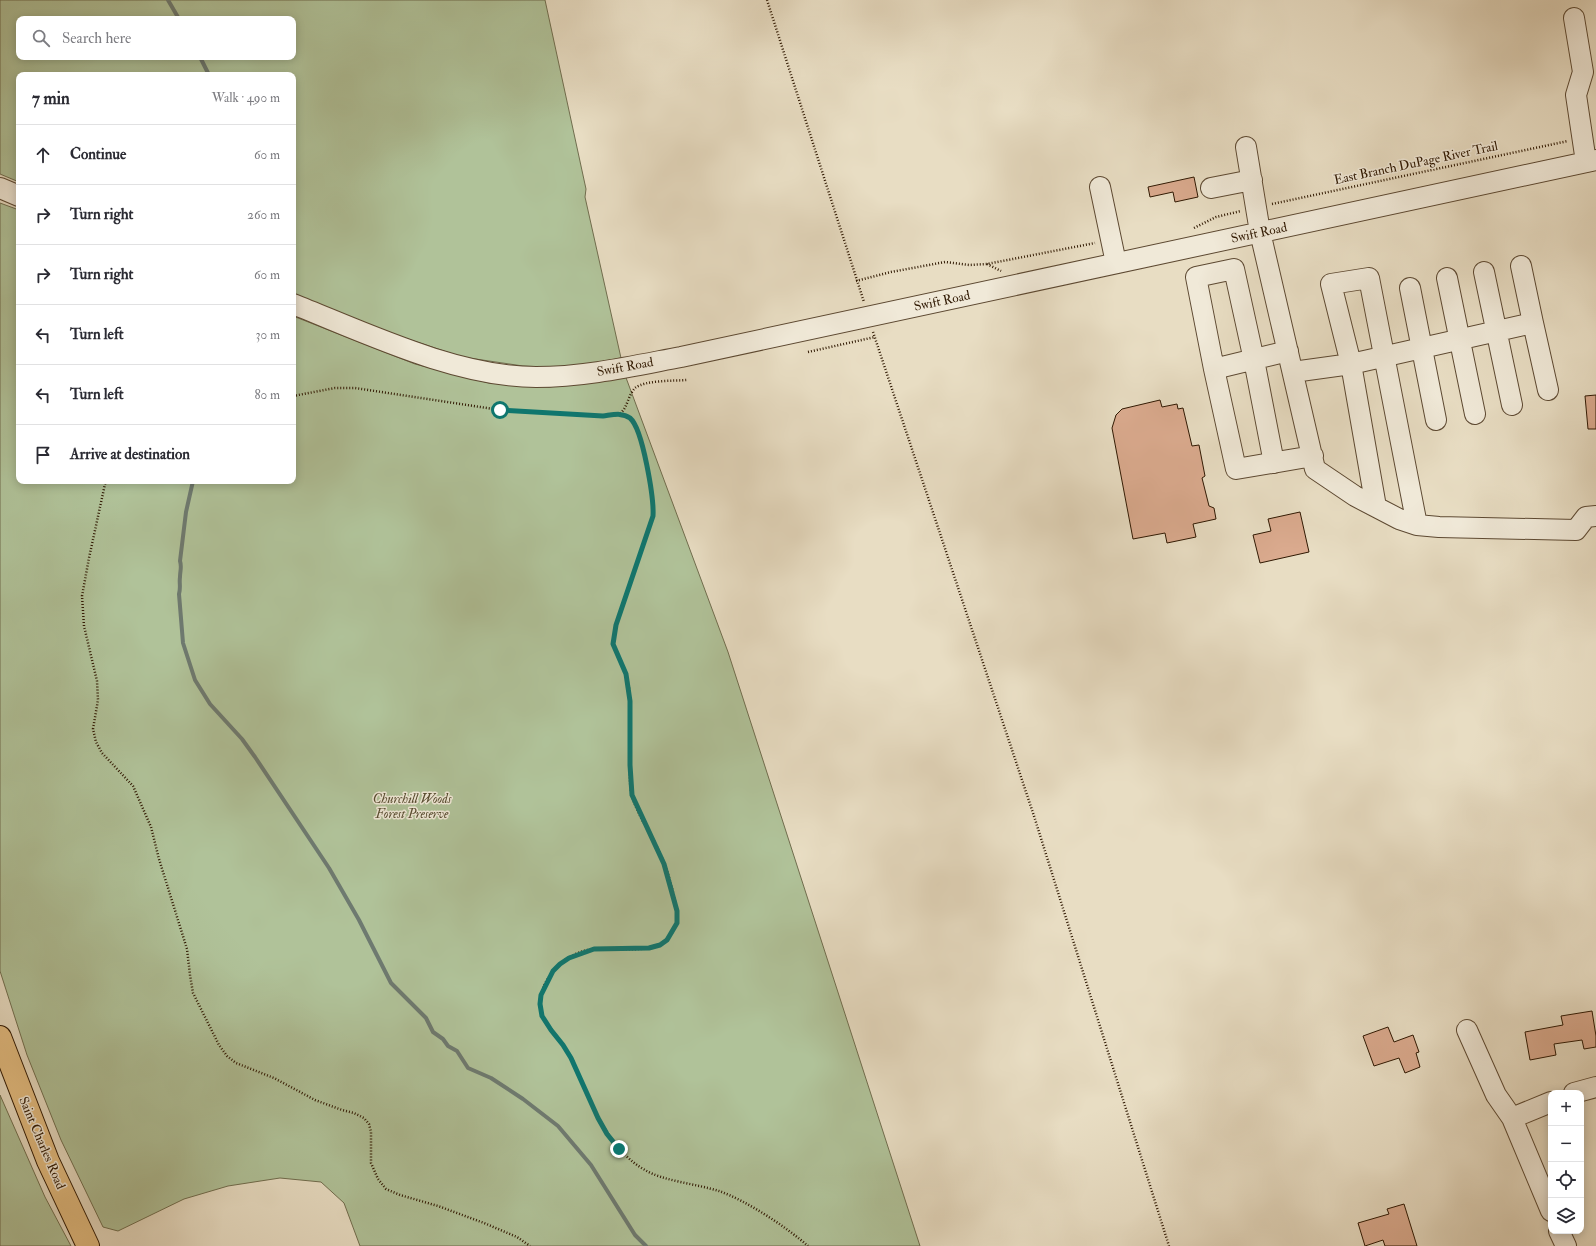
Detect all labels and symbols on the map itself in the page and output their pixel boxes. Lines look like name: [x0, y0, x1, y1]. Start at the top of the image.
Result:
street label: East Branch DuPage River Trail: [1333, 138, 1500, 188]
street label: Swift Road: [1229, 219, 1289, 247]
street label: Swift Road: [912, 287, 972, 315]
street label: Swift Road: [596, 354, 655, 380]
route start: [491, 401, 509, 419]
park label: Churchill Woods Forest Preserve: [373, 791, 452, 822]
street label: Saint Charles Road: [15, 1094, 69, 1192]
route end: [610, 1140, 628, 1158]

